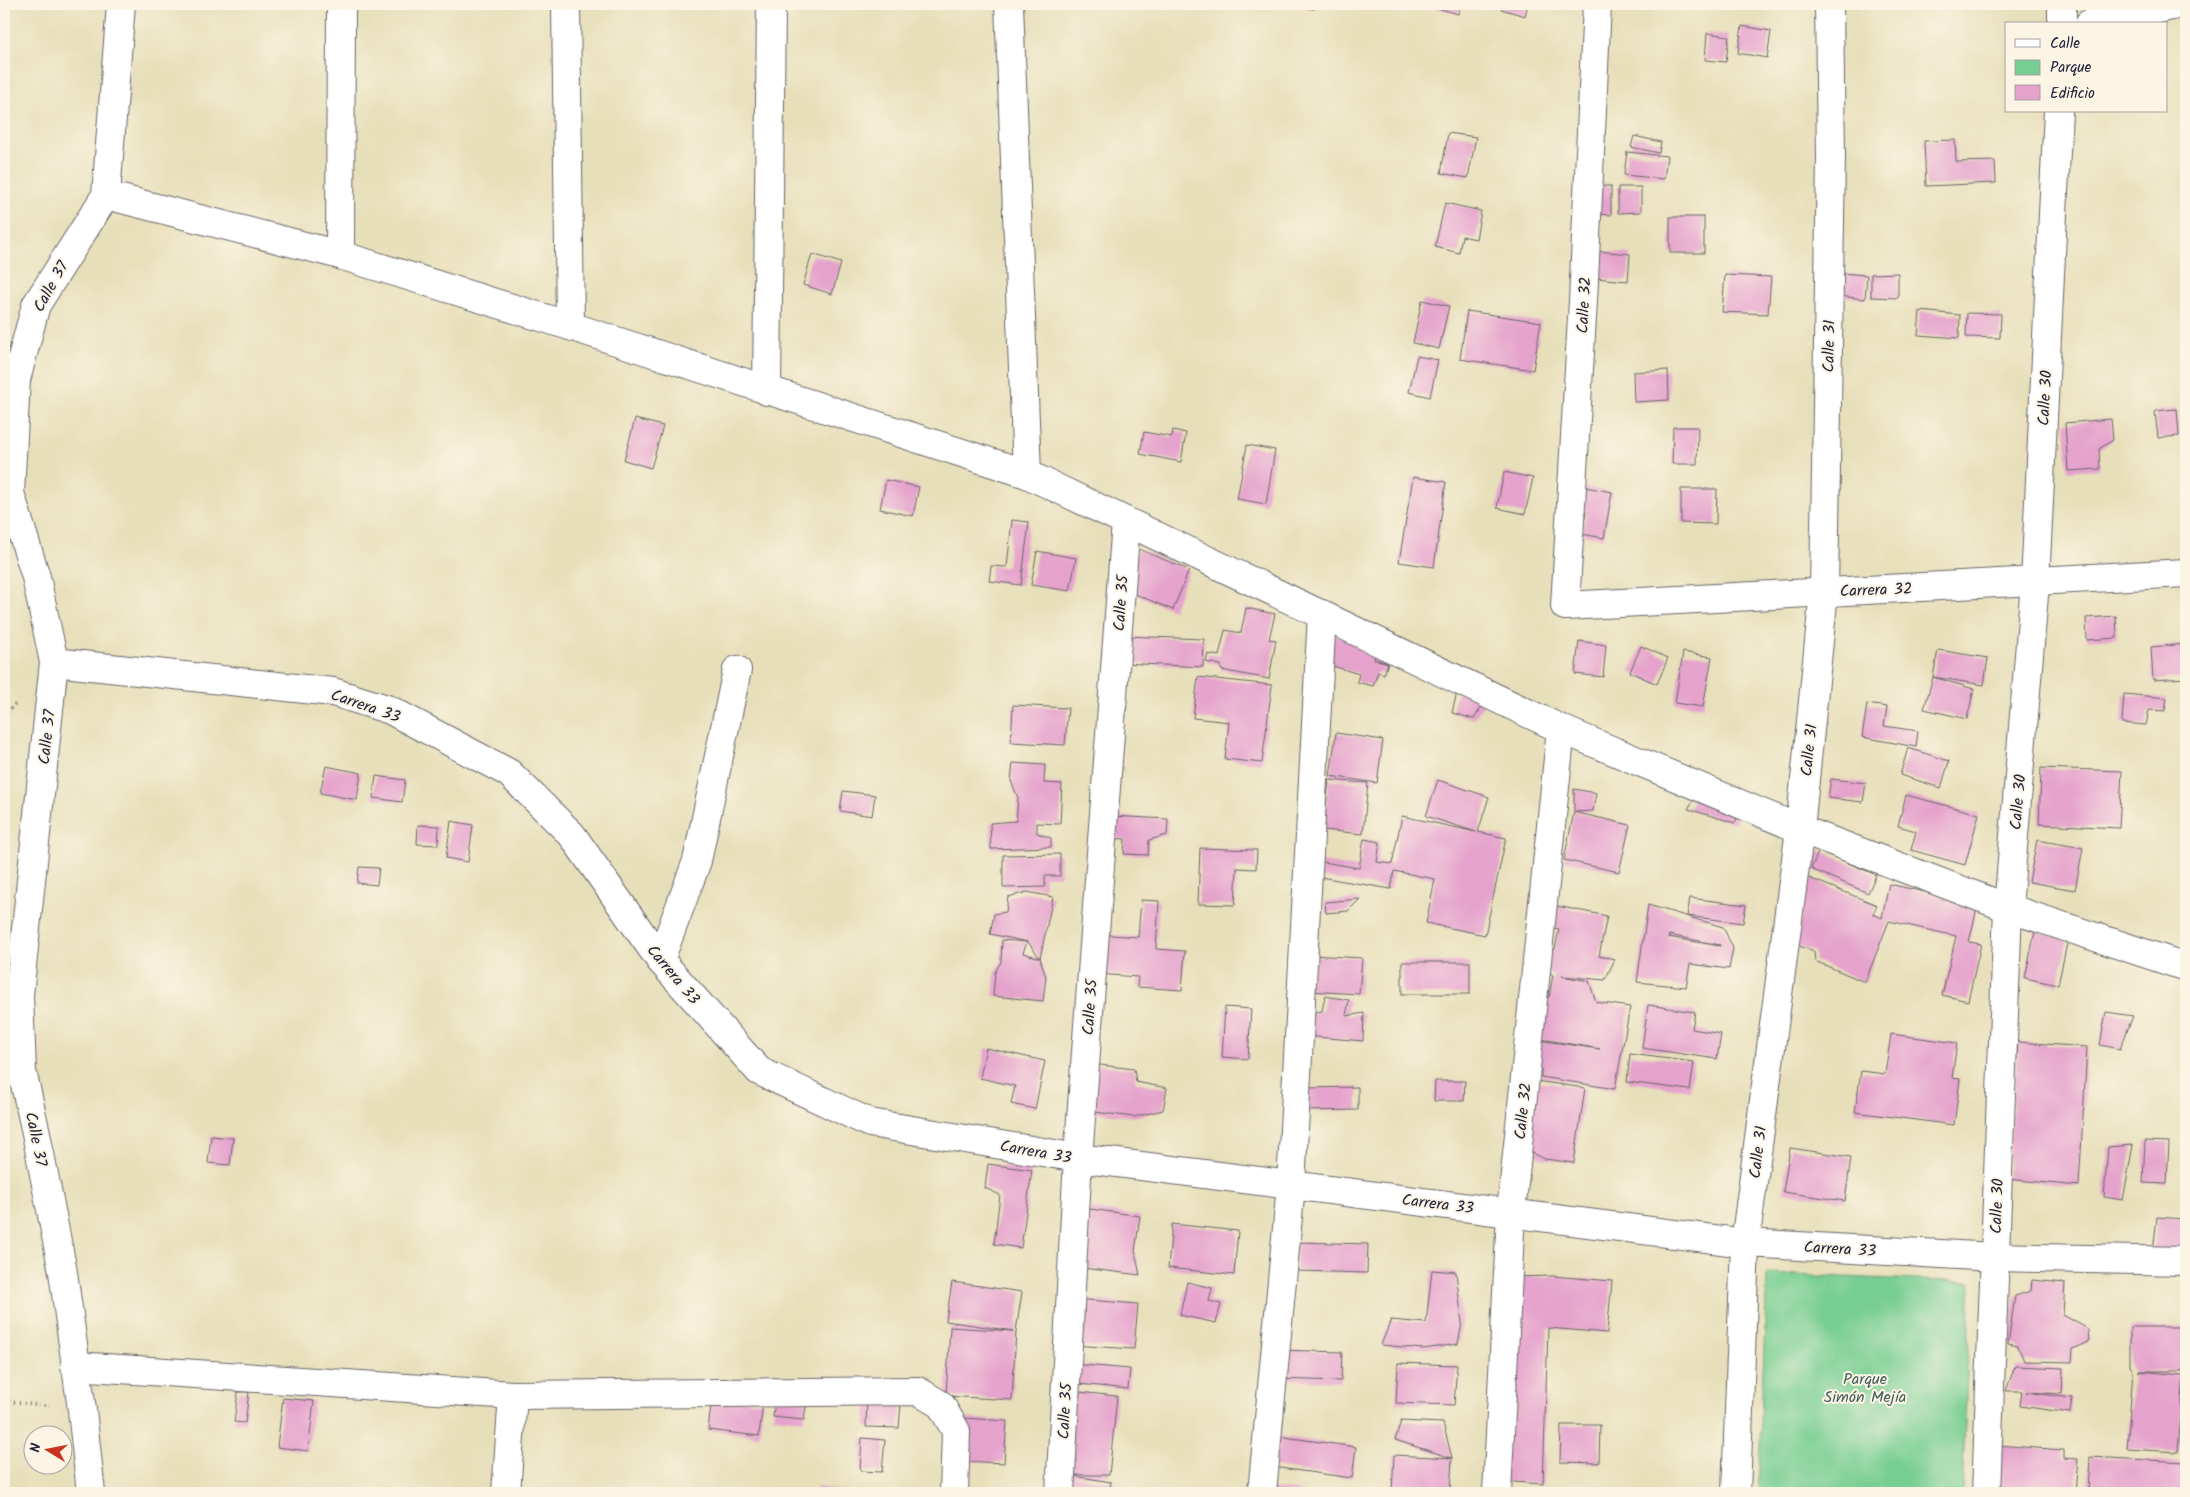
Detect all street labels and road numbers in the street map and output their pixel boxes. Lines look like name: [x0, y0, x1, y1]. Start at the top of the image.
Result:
street label: Calle 37: [27, 256, 76, 317]
street label: Calle 32: [1571, 276, 1598, 334]
street label: Calle 31: [1817, 319, 1842, 373]
street label: Calle 30: [2032, 370, 2059, 427]
street label: Calle 35: [1107, 573, 1136, 632]
street label: Carrera 32: [1839, 577, 1913, 604]
street label: Carrera 33: [327, 683, 404, 730]
street label: Calle 37: [32, 708, 63, 766]
street label: Calle 31: [1794, 723, 1825, 778]
street label: Calle 30: [2004, 773, 2033, 831]
street label: Carrera 33: [640, 939, 706, 1011]
street label: Calle 35: [1076, 977, 1105, 1036]
street label: Calle 32: [1508, 1082, 1539, 1141]
street label: Calle 37: [18, 1110, 54, 1169]
street label: Calle 31: [1743, 1124, 1774, 1180]
street label: Carrera 33: [998, 1134, 1074, 1171]
street label: Calle 30: [1984, 1178, 2011, 1234]
street label: Carrera 33: [1400, 1188, 1475, 1221]
street label: Carrera 33: [1803, 1235, 1877, 1264]
street label: Calle 35: [1052, 1381, 1080, 1440]

